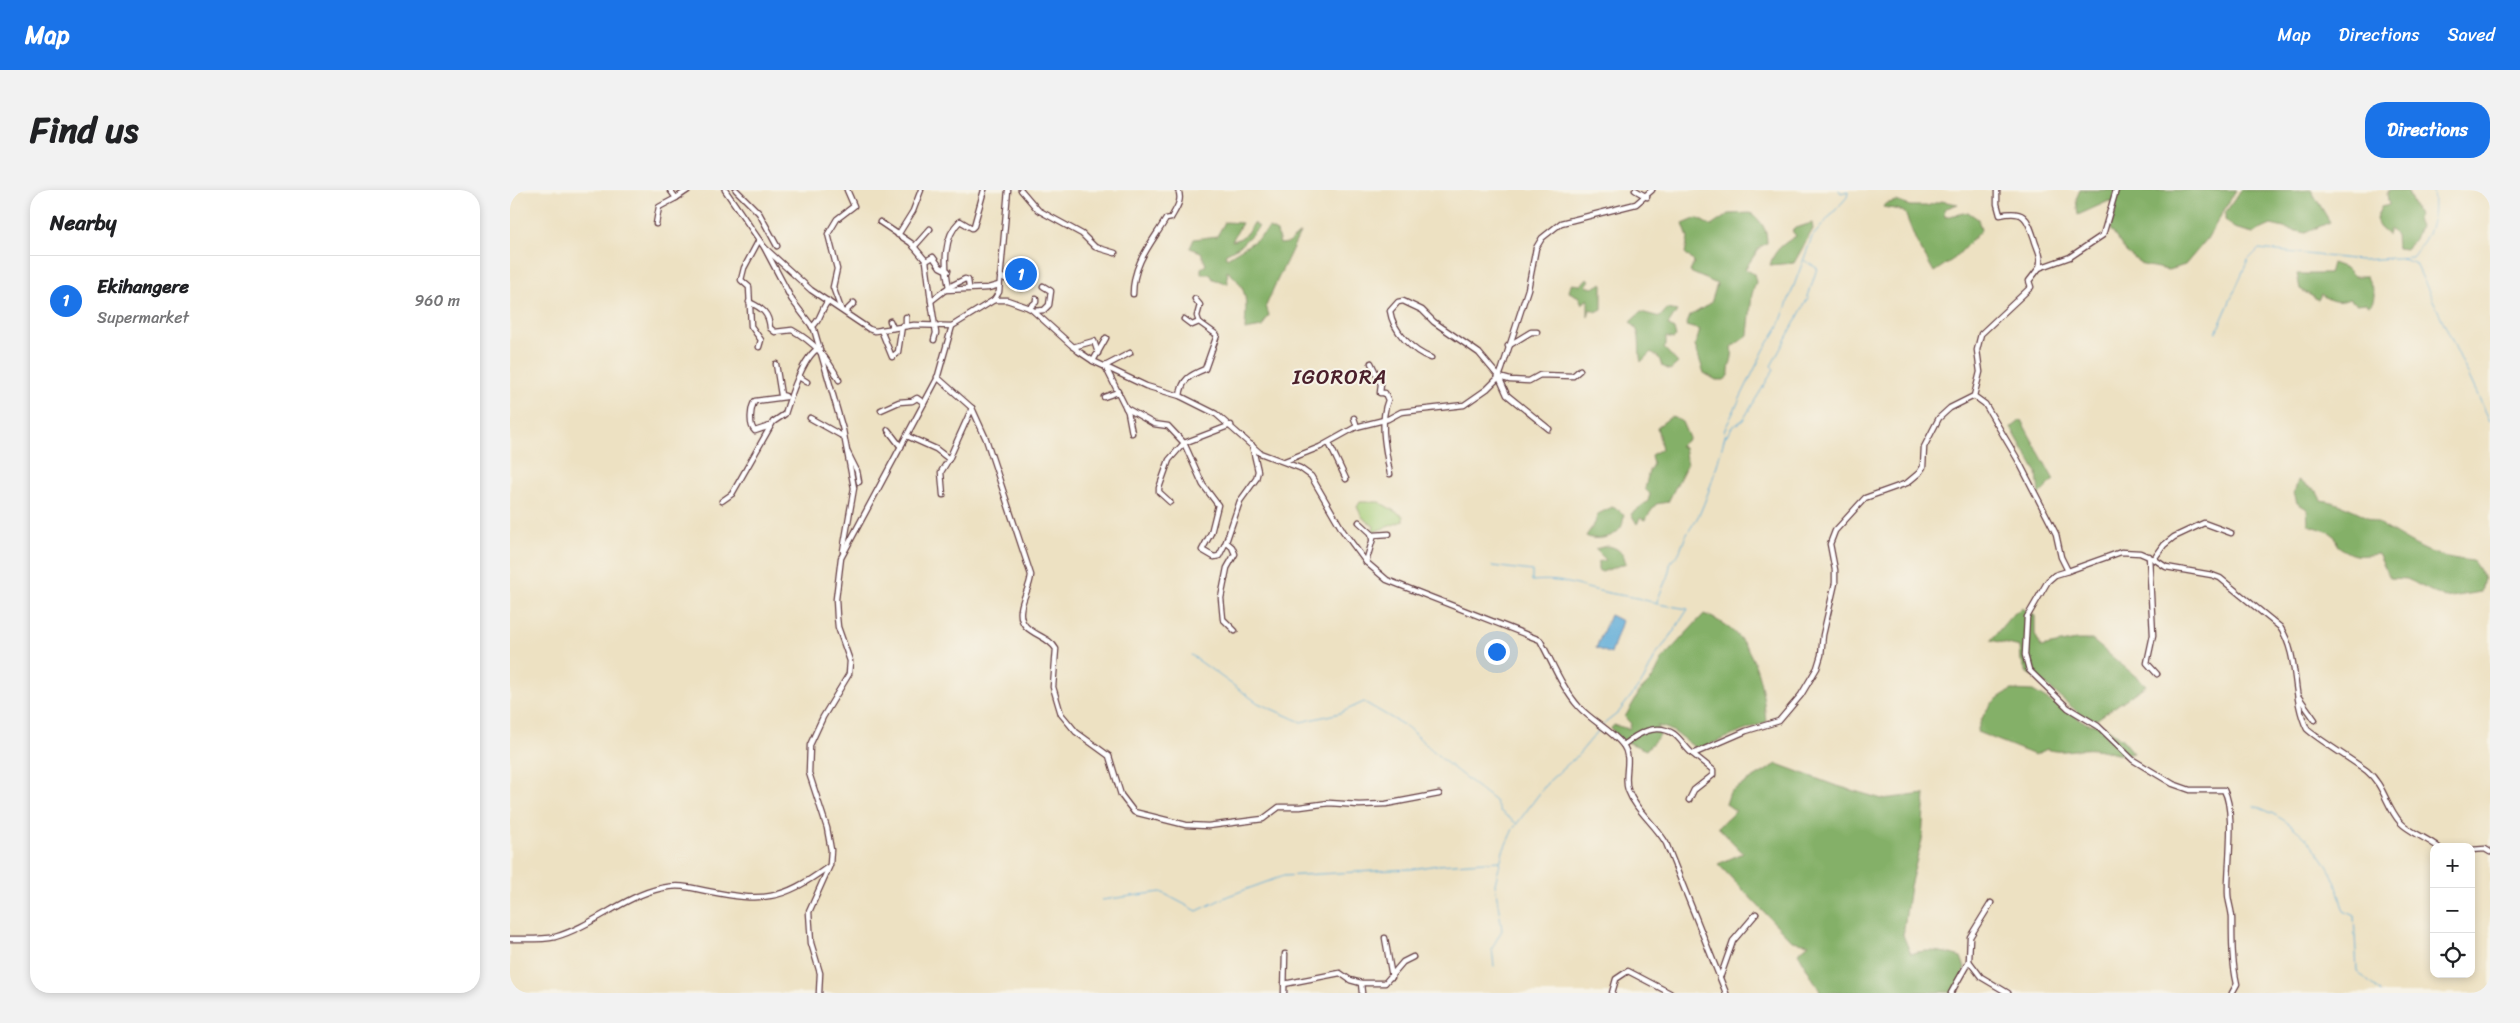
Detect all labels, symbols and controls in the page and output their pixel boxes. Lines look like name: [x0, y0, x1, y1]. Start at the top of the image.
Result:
text: Map: [25, 14, 69, 56]
text: Map: [2278, 19, 2311, 51]
text: Directions: [2339, 19, 2420, 51]
text: Saved: [2448, 19, 2495, 51]
text: Find us: [30, 99, 138, 161]
button: Directions: [2365, 102, 2490, 158]
text: Nearby: [50, 204, 116, 242]
pin: 1: [1005, 255, 1037, 293]
text: Ekihangere: [97, 270, 189, 303]
text: 1: [63, 286, 69, 315]
text: 960 m: [415, 286, 460, 315]
text: Supermarket: [97, 303, 189, 332]
district label: IGORORA: [1292, 358, 1387, 396]
your location: [1484, 639, 1510, 665]
map controls: [2430, 843, 2475, 978]
button: +: [2430, 843, 2475, 888]
button: −: [2430, 888, 2475, 933]
button: locate: [2430, 933, 2475, 978]

